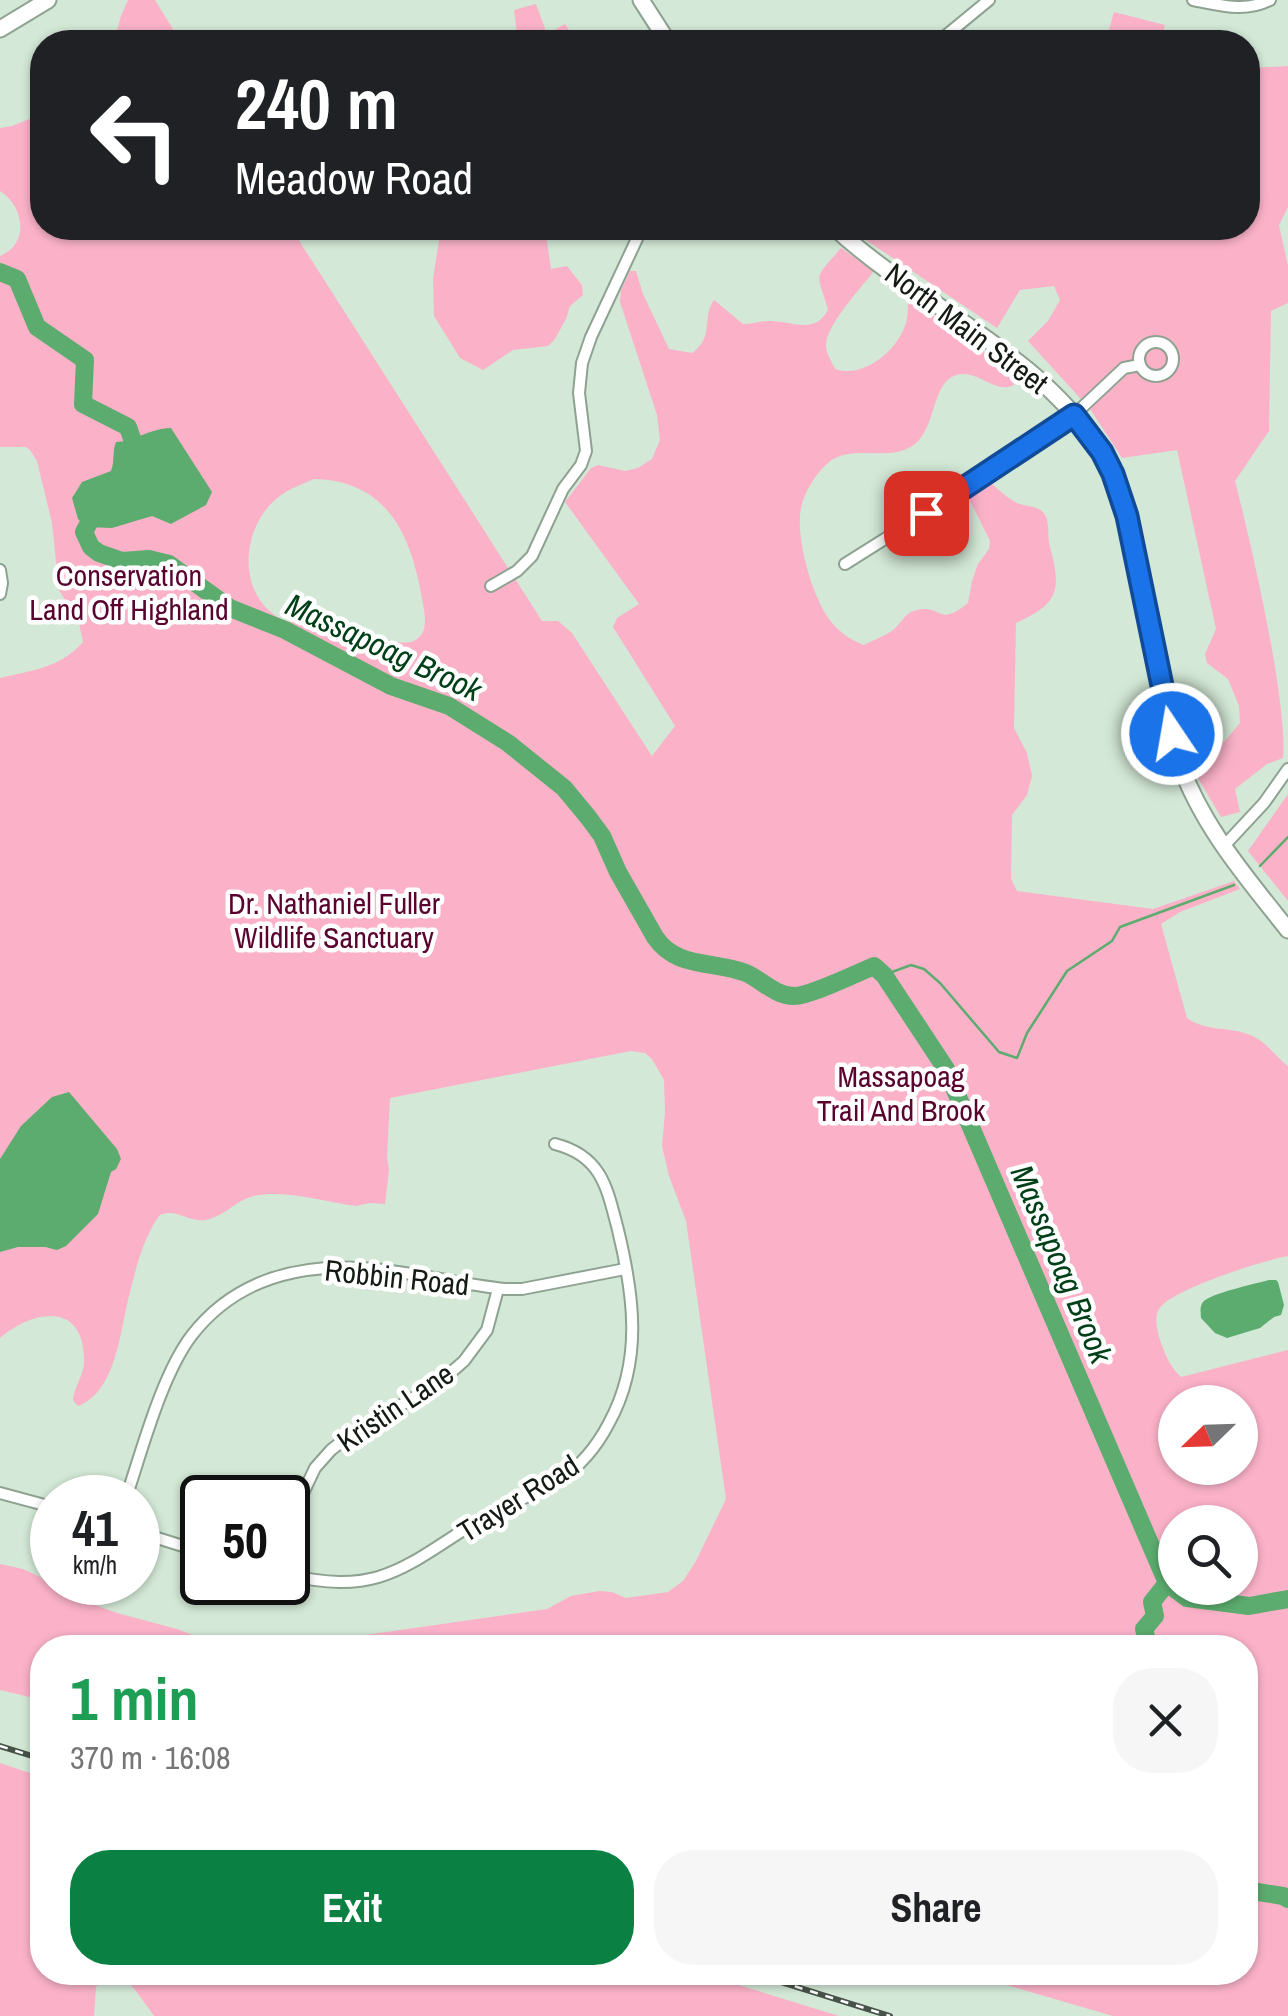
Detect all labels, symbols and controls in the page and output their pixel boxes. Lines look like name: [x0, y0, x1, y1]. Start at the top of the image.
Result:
text: 240 m: [235, 57, 398, 151]
icon: left: [70, 70, 200, 200]
text: Meadow Road: [235, 147, 473, 208]
street label: North Main Street: [877, 254, 1057, 402]
pin: [884, 471, 969, 556]
icon: arrive: [899, 486, 954, 541]
park label: Conservation Land Off Highland: [29, 555, 229, 629]
water label: Massapoag Brook: [279, 583, 490, 712]
position arrow: [1120, 682, 1224, 786]
park label: Dr. Nathaniel Fuller Wildlife Sanctuary: [228, 883, 441, 957]
park label: Massapoag Trail And Brook: [817, 1056, 986, 1130]
water label: Massapoag Brook: [1001, 1158, 1123, 1371]
street label: Robbin Road: [323, 1250, 471, 1304]
street label: Kristin Lane: [329, 1353, 461, 1461]
north arrow: [1158, 1385, 1258, 1485]
map controls: [1158, 1385, 1258, 1605]
street label: Trayer Road: [450, 1445, 586, 1551]
speed limit sign: 50: [180, 1475, 310, 1605]
text: 41: [72, 1494, 118, 1562]
button: search: [1158, 1505, 1258, 1605]
text: km/h: [73, 1548, 117, 1582]
text: 1 min: [70, 1658, 199, 1739]
button: close: [1113, 1668, 1218, 1773]
text: 370 m · 16:08: [70, 1736, 230, 1779]
button: Exit: [70, 1850, 634, 1965]
button: Share: [654, 1850, 1218, 1965]

